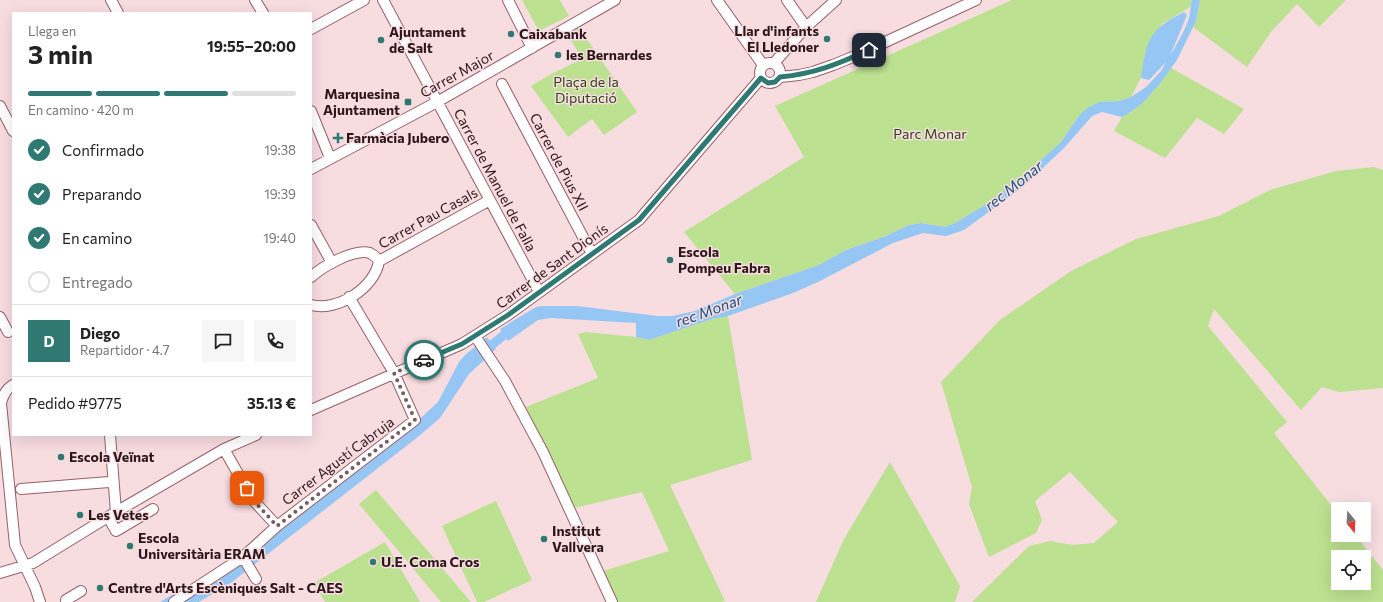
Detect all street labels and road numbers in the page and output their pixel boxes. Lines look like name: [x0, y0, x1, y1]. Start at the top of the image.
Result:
street label: Carrer Major: [417, 46, 497, 101]
street label: Carrer de Manuel de Falla: [451, 105, 540, 254]
street label: Carrer de Pius XII: [527, 110, 592, 214]
street label: Carrer Pau Casals: [375, 183, 480, 252]
street label: Carrer de Sant Dionís: [493, 219, 611, 312]
street label: Carrer Agustí Cabruja: [278, 413, 397, 508]

